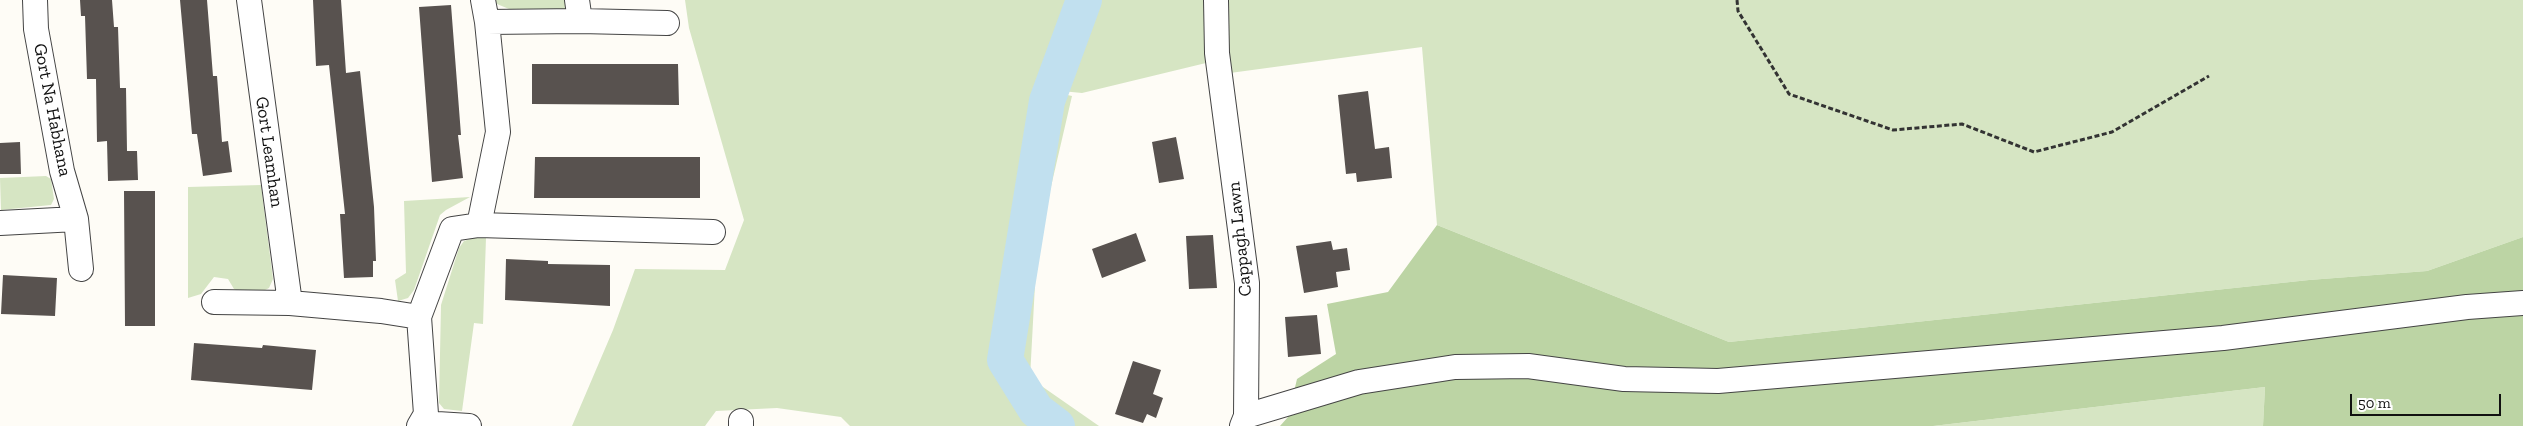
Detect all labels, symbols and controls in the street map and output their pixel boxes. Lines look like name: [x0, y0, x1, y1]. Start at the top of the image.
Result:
street label: Gort Na Habhana: [29, 42, 75, 178]
street label: Gort Leamhan: [251, 95, 287, 209]
street label: Cappagh Lawn: [1223, 181, 1257, 297]
scale bar: [2353, 384, 2504, 416]
text: 50 m: [2358, 394, 2391, 412]

